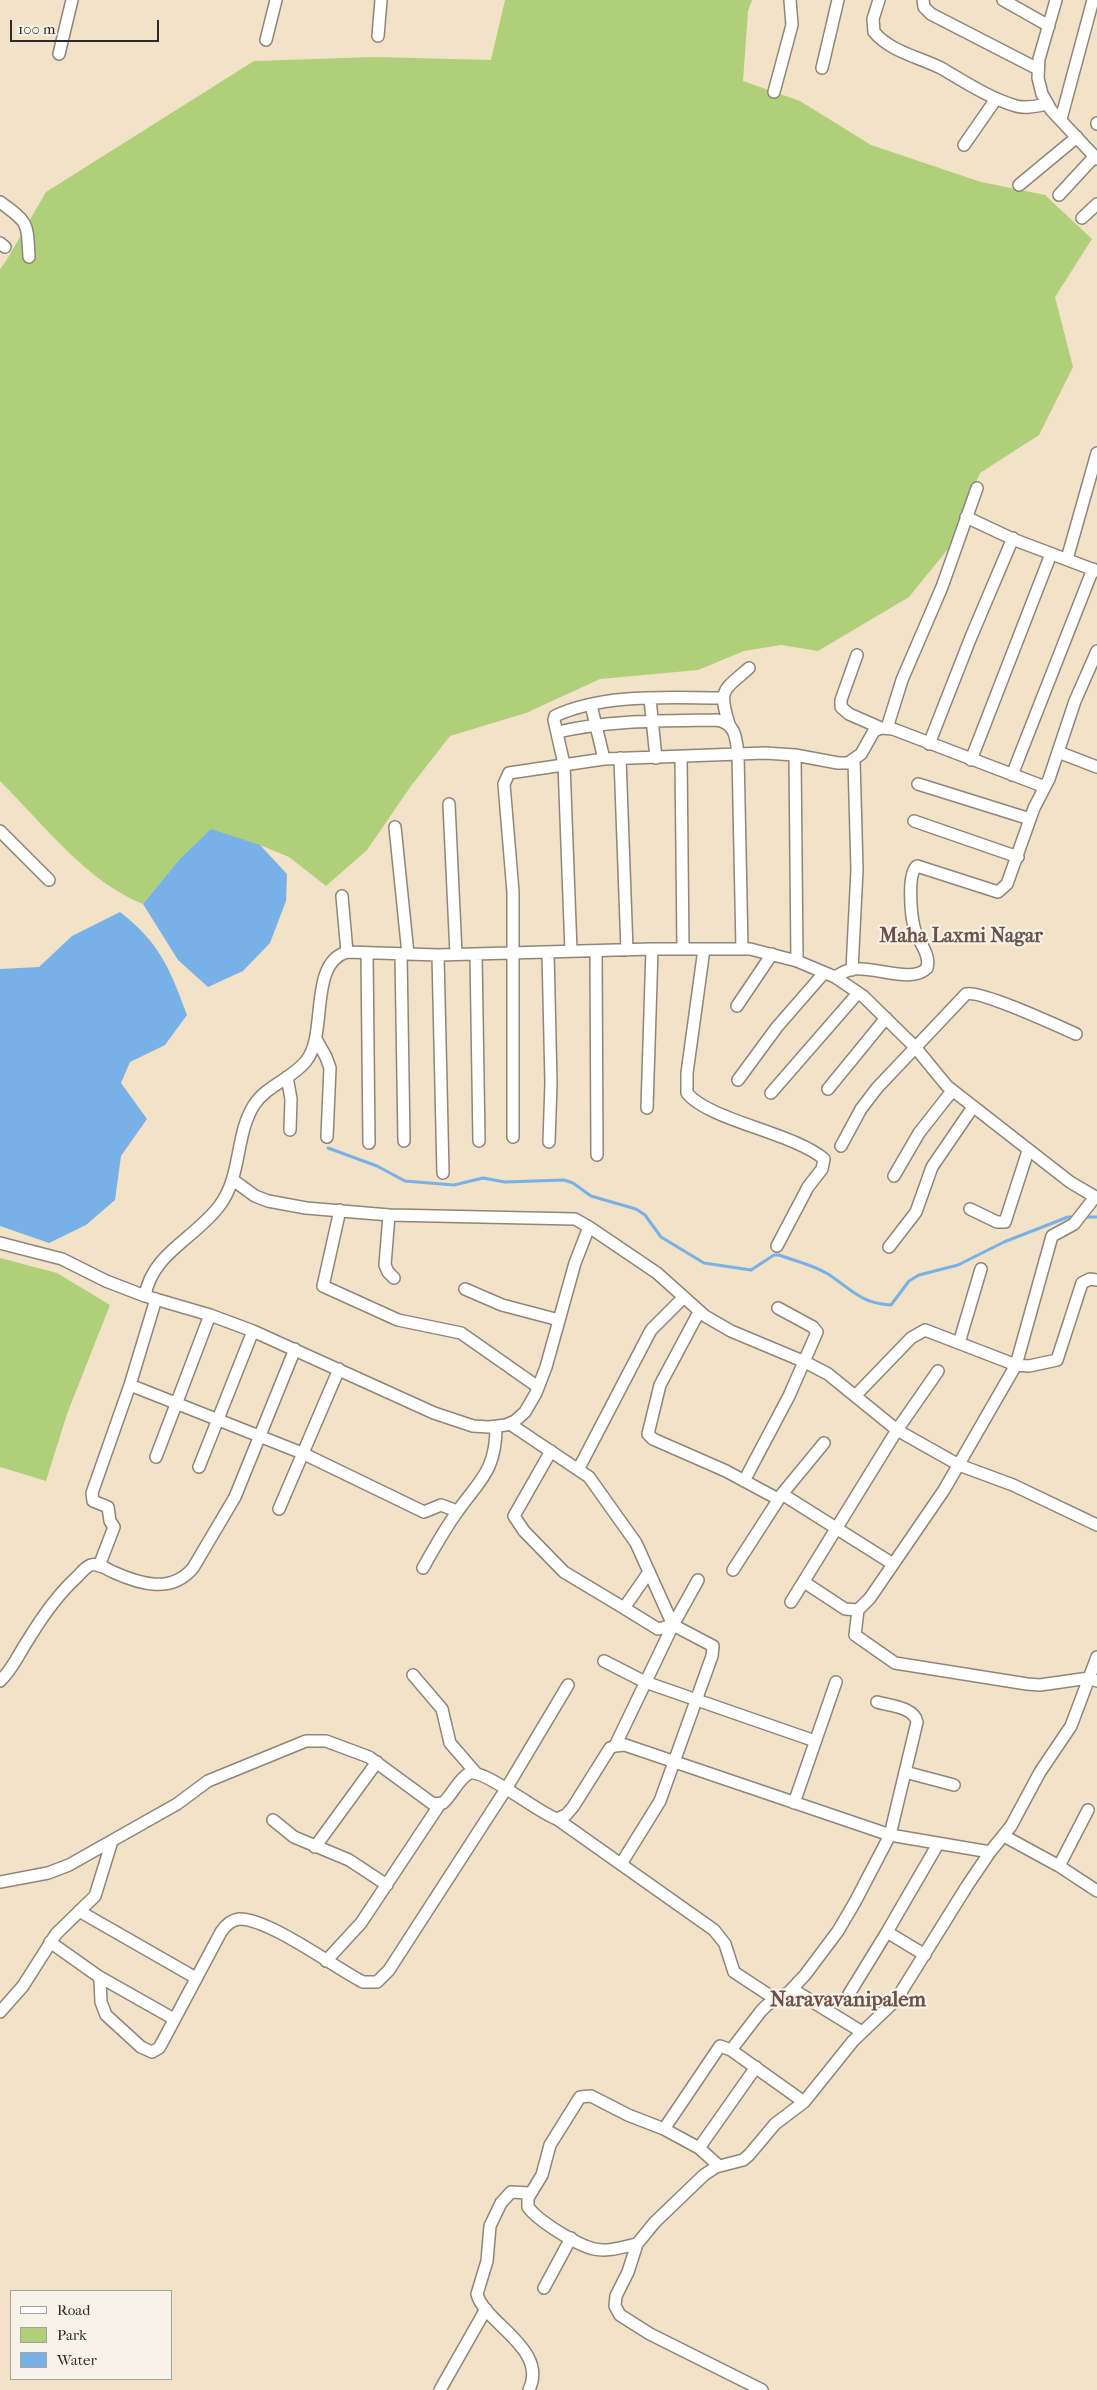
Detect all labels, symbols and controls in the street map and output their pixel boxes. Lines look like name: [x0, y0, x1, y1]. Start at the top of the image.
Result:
scale bar: [12, 10, 161, 42]
text: 100 m: [18, 20, 56, 38]
district label: Maha Laxmi Nagar: [879, 925, 1043, 949]
district label: Naravavanipalem: [770, 1988, 926, 2014]
legend: [10, 2290, 172, 2380]
text: Road: [57, 2301, 90, 2319]
text: Park: [57, 2326, 87, 2344]
text: Water: [57, 2351, 97, 2369]

